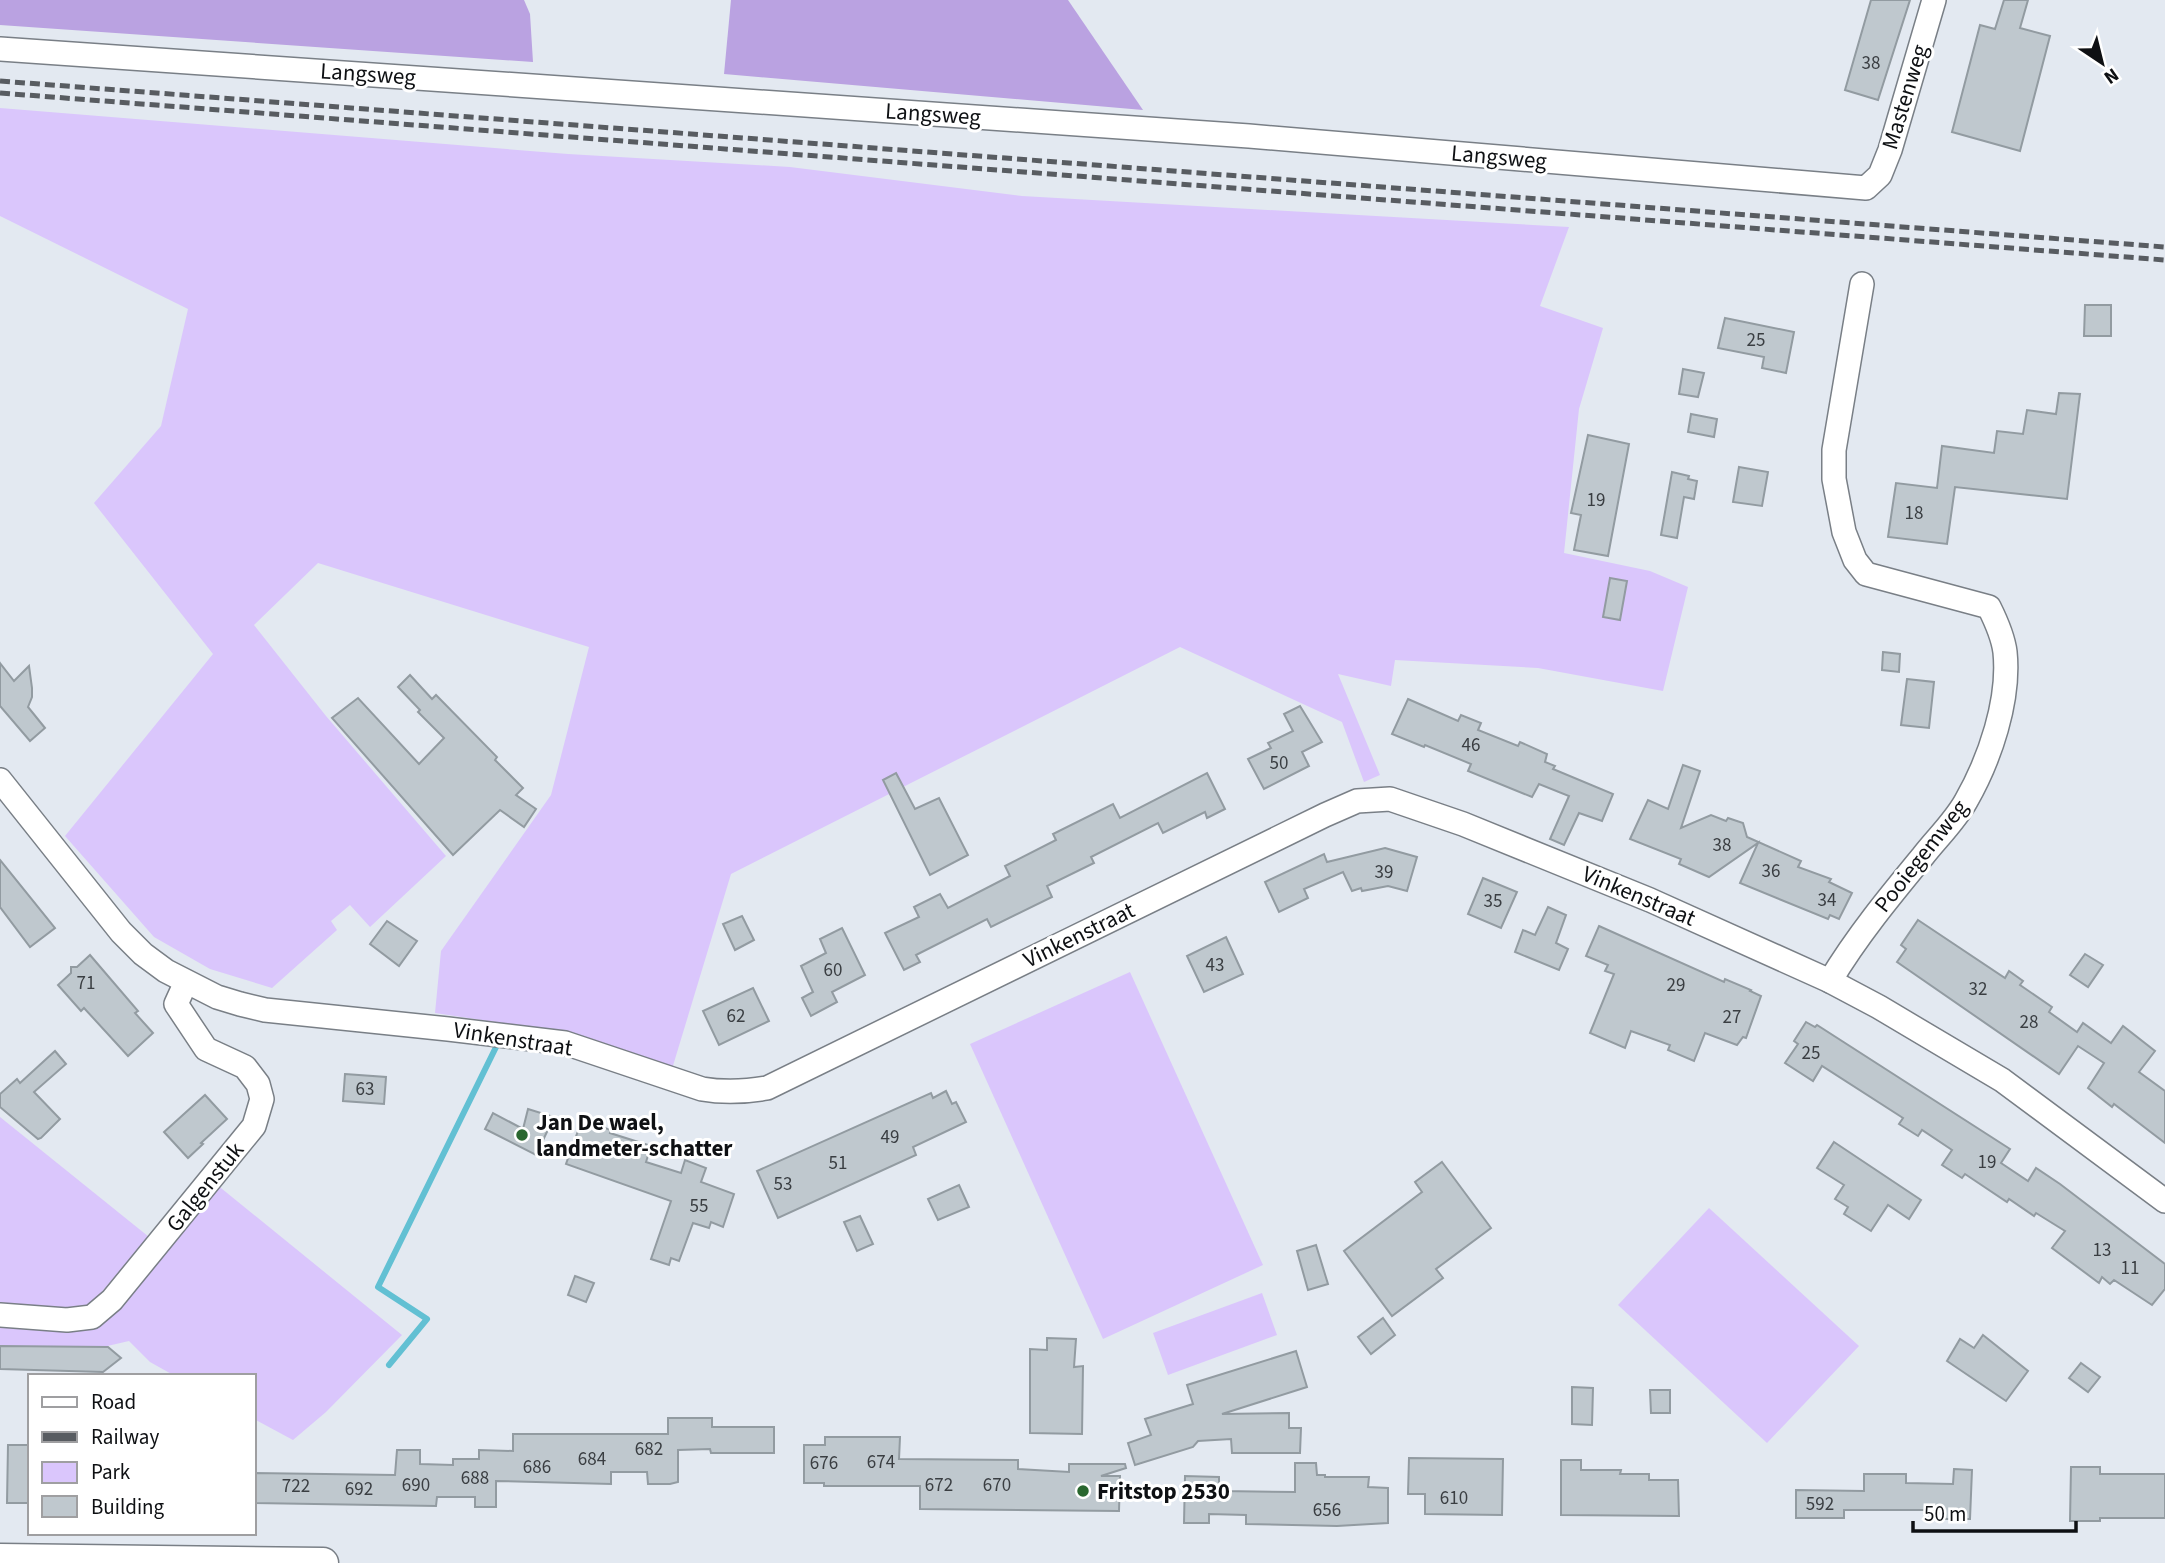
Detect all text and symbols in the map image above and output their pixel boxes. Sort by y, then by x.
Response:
north arrow [2067,28,2137,98]
street label: Mastenweg [1873,40,1937,154]
house number: 38 [1862,50,1880,77]
street label: Langsweg [319,54,417,94]
text: N [2098,61,2124,90]
street label: Langsweg [884,94,982,134]
street label: Langsweg [1450,136,1549,178]
house number: 25 [1747,327,1765,354]
house number: 19 [1587,487,1605,514]
house number: 18 [1905,500,1923,527]
house number: 46 [1462,732,1480,759]
house number: 50 [1270,750,1288,777]
street label: Pooiegemweg [1866,792,1976,919]
house number: 38 [1713,832,1731,859]
street label: Vinkenstraat [1577,857,1701,935]
house number: 36 [1762,858,1780,885]
house number: 39 [1375,859,1393,886]
house number: 34 [1818,887,1836,914]
house number: 35 [1484,888,1502,915]
street label: Vinkenstraat [1018,894,1140,976]
house number: 43 [1206,952,1224,979]
house number: 60 [824,957,842,984]
house number: 71 [77,970,95,997]
house number: 29 [1667,972,1685,999]
house number: 32 [1969,976,1987,1003]
house number: 62 [727,1003,745,1030]
house number: 27 [1723,1004,1741,1031]
house number: 28 [2020,1009,2038,1036]
street label: Vinkenstraat [451,1013,575,1065]
house number: 25 [1802,1040,1820,1067]
house number: 63 [356,1076,374,1103]
place label: Jan De wael, landmeter-schatter [536,1106,733,1165]
house number: 49 [881,1124,899,1151]
marker: Jan De wael, landmeter-schatter [514,1127,530,1143]
street label: Galgenstuk [158,1134,252,1239]
house number: 19 [1978,1149,1996,1176]
house number: 51 [829,1150,847,1177]
house number: 53 [774,1171,792,1198]
house number: 55 [690,1193,708,1220]
house number: 13 [2093,1237,2111,1264]
house number: 11 [2121,1255,2139,1282]
legend [28,1374,256,1535]
text: Road [91,1387,136,1417]
text: Railway [91,1422,159,1452]
house number: 682 [635,1436,663,1463]
house number: 684 [578,1446,606,1473]
house number: 674 [867,1449,895,1476]
house number: 676 [810,1450,838,1477]
house number: 686 [523,1454,551,1481]
text: Park [91,1457,131,1487]
house number: 688 [461,1465,489,1492]
house number: 690 [402,1472,430,1499]
house number: 672 [925,1472,953,1499]
house number: 670 [983,1472,1011,1499]
house number: 722 [282,1473,310,1500]
place label: Fritstop 2530 [1097,1475,1230,1508]
house number: 692 [345,1476,373,1503]
marker: Fritstop 2530 [1075,1483,1091,1499]
house number: 610 [1440,1485,1468,1512]
scale bar [1913,1490,2076,1534]
house number: 592 [1806,1491,1834,1518]
text: Building [91,1492,165,1522]
house number: 656 [1313,1497,1341,1524]
text: 50 m [1924,1499,1966,1529]

